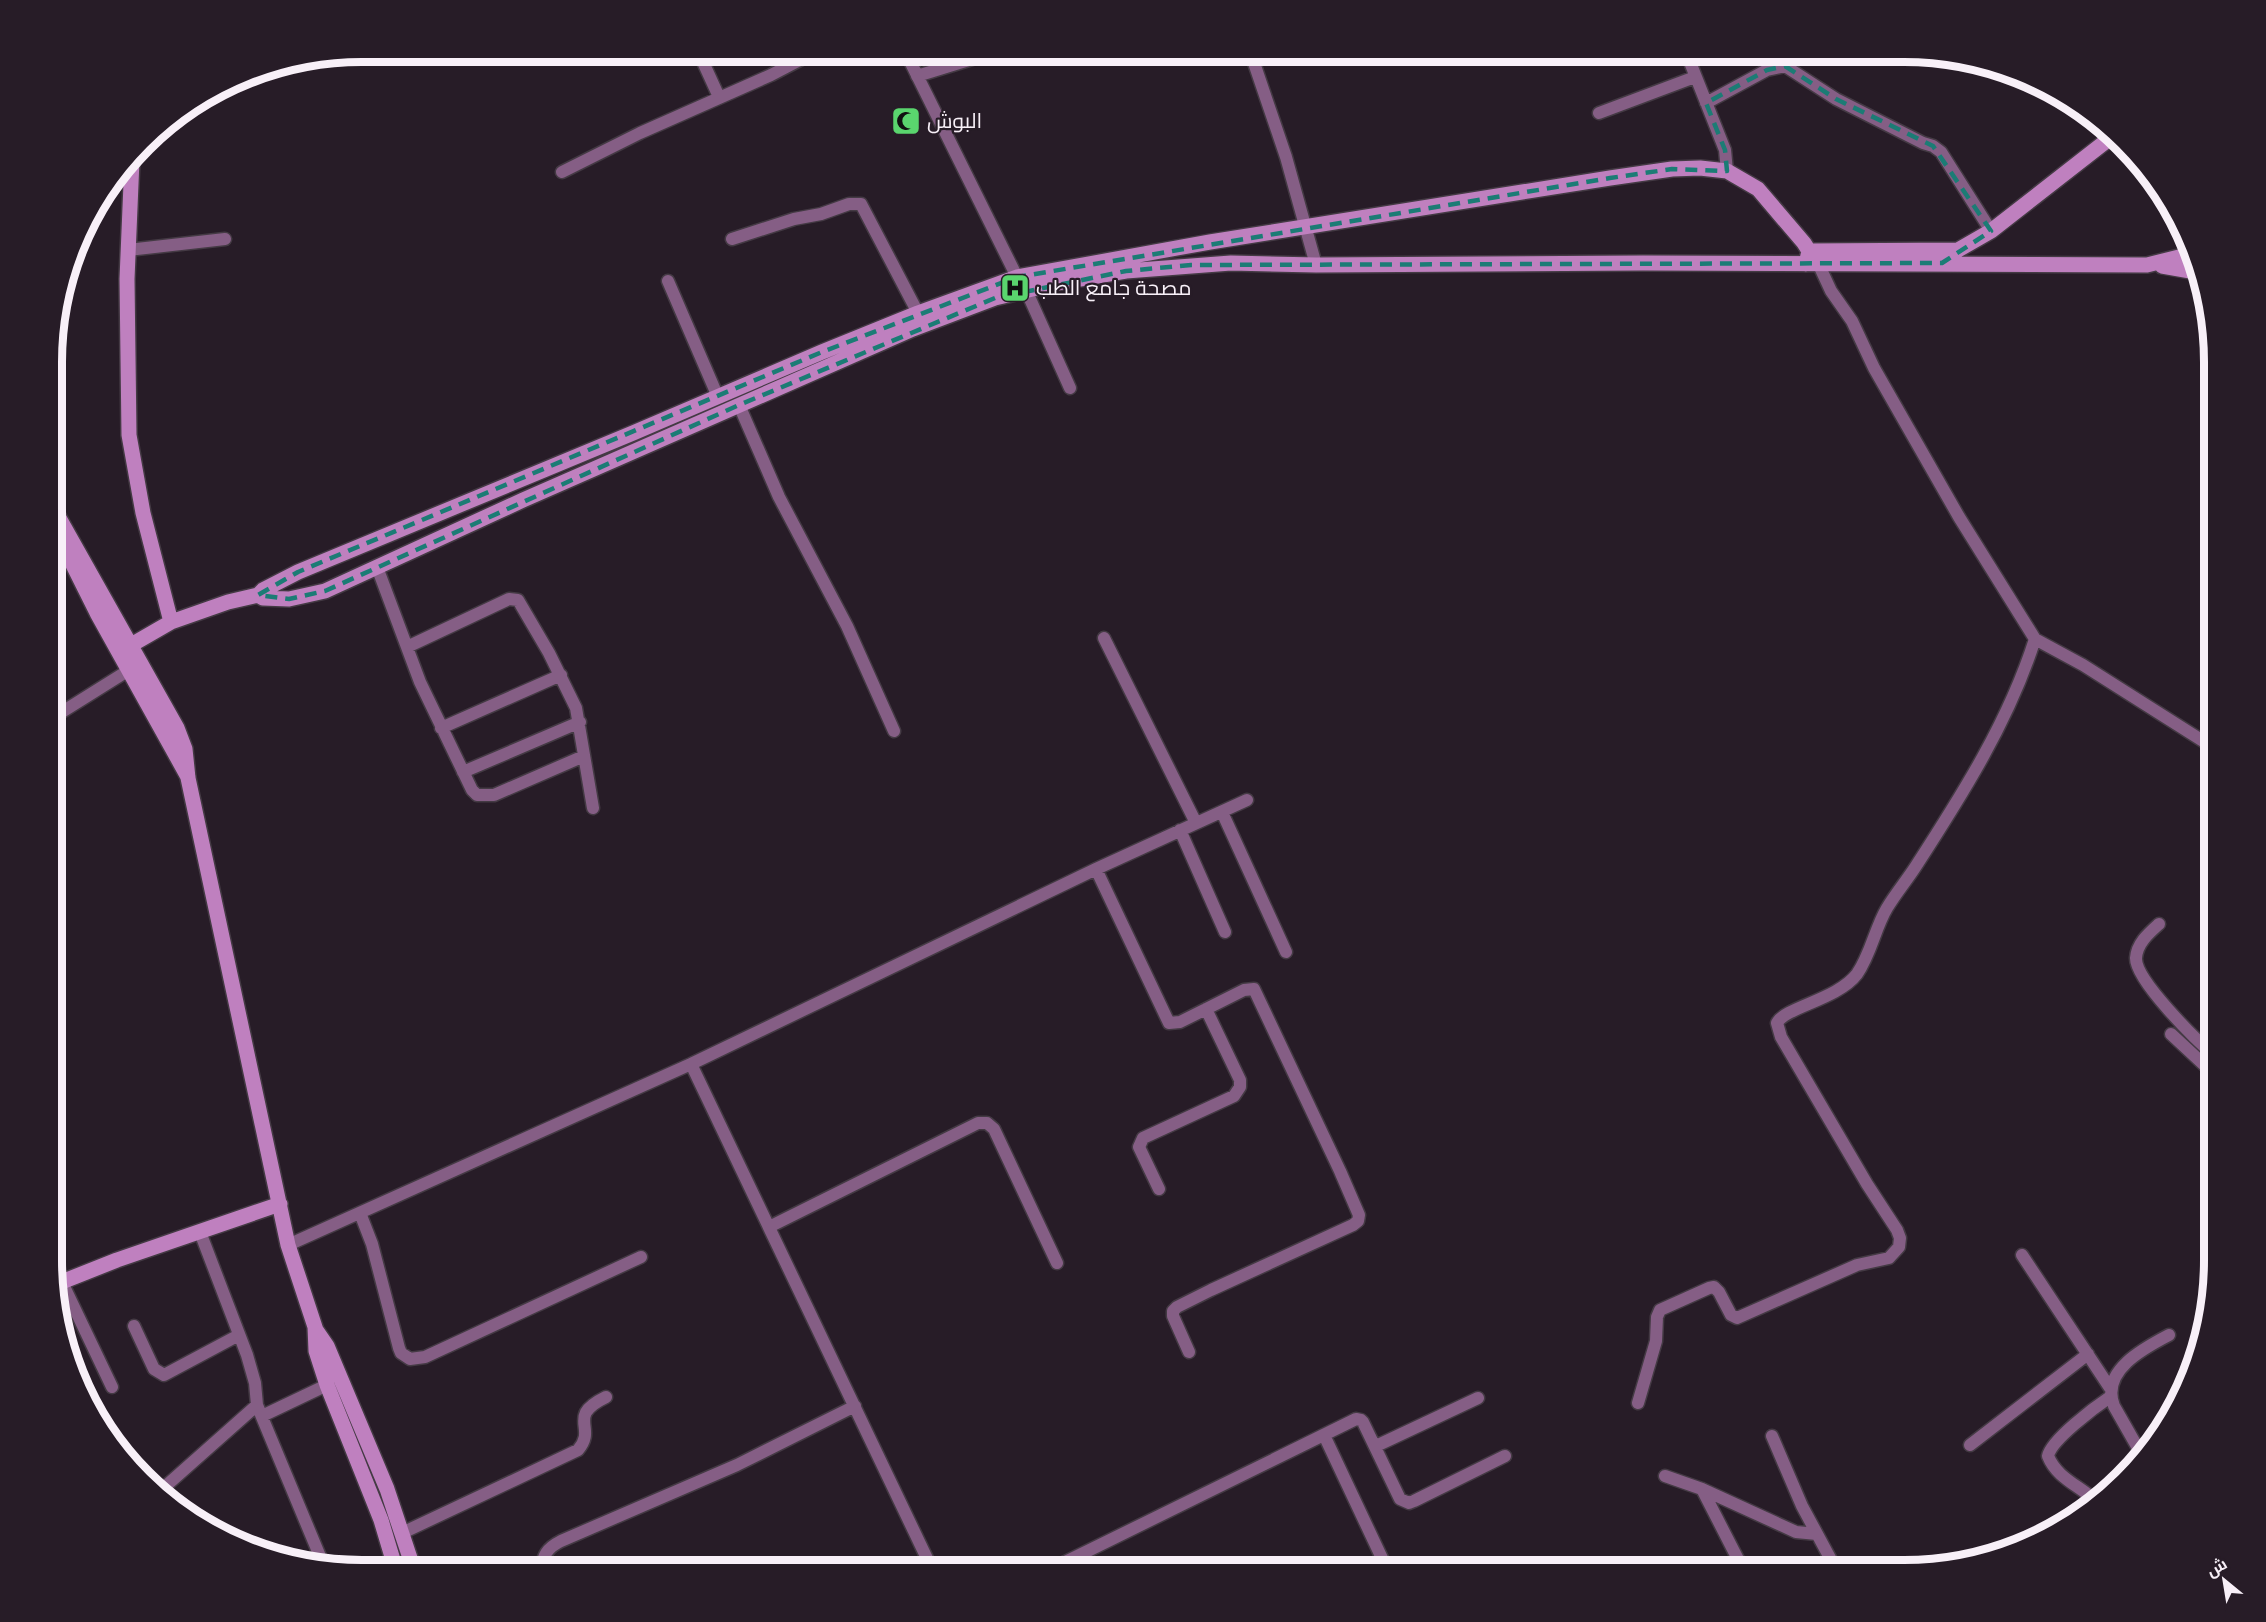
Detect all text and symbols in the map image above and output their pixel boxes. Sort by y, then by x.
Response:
mosque icon: البوش [890,105,922,137]
place label: البوش [927,108,982,134]
hospital icon: مصحة جامع الطب [999,272,1031,304]
place label: مصحة جامع الطب [1036,275,1191,302]
north arrow [2194,1550,2254,1610]
text: ش [2203,1554,2230,1581]

